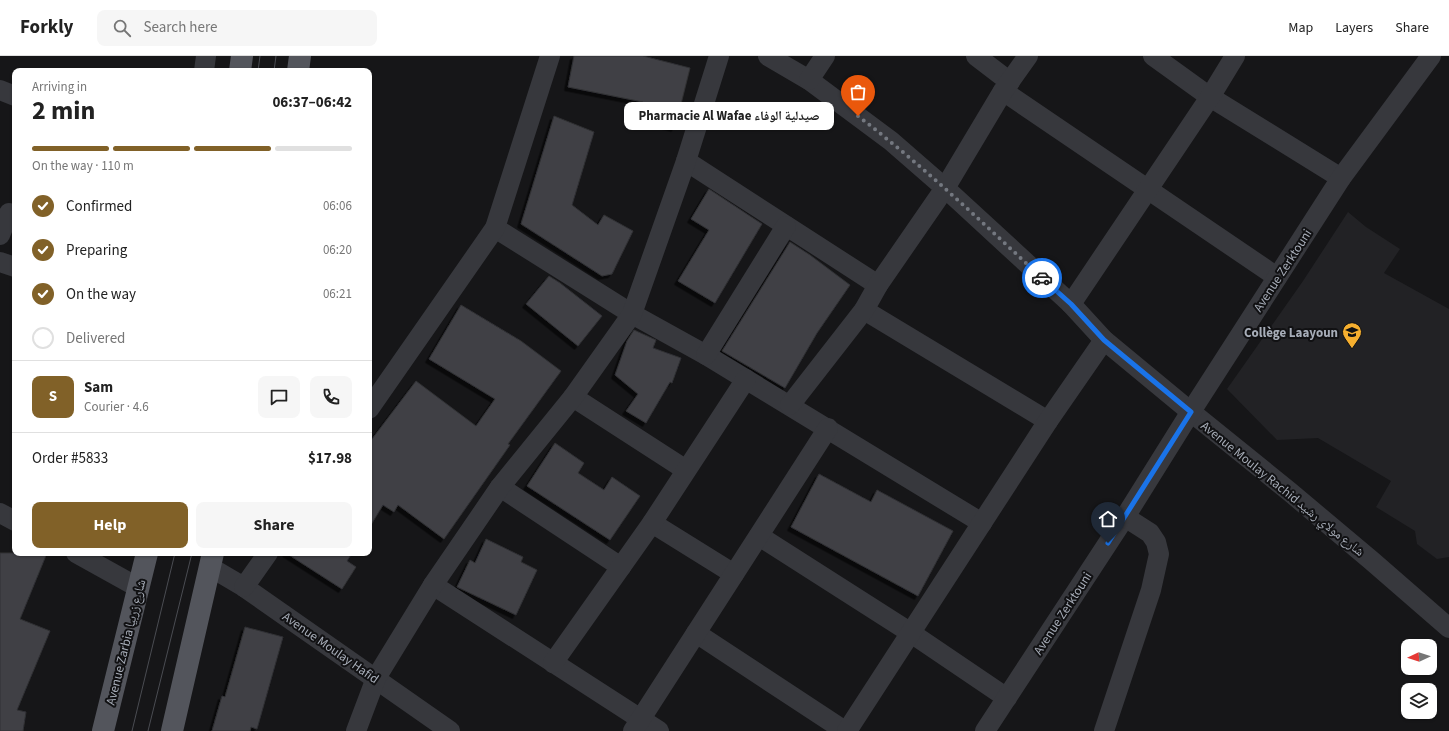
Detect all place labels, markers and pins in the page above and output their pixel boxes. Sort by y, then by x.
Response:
pin [841,75,875,116]
callout: Pharmacie Al Wafae صيدلية الوفاء [624,102,834,130]
school or university icon: Collège Laayoun [1341,321,1363,349]
place label: Collège Laayoun [1244,324,1338,342]
pin [1091,502,1125,543]

